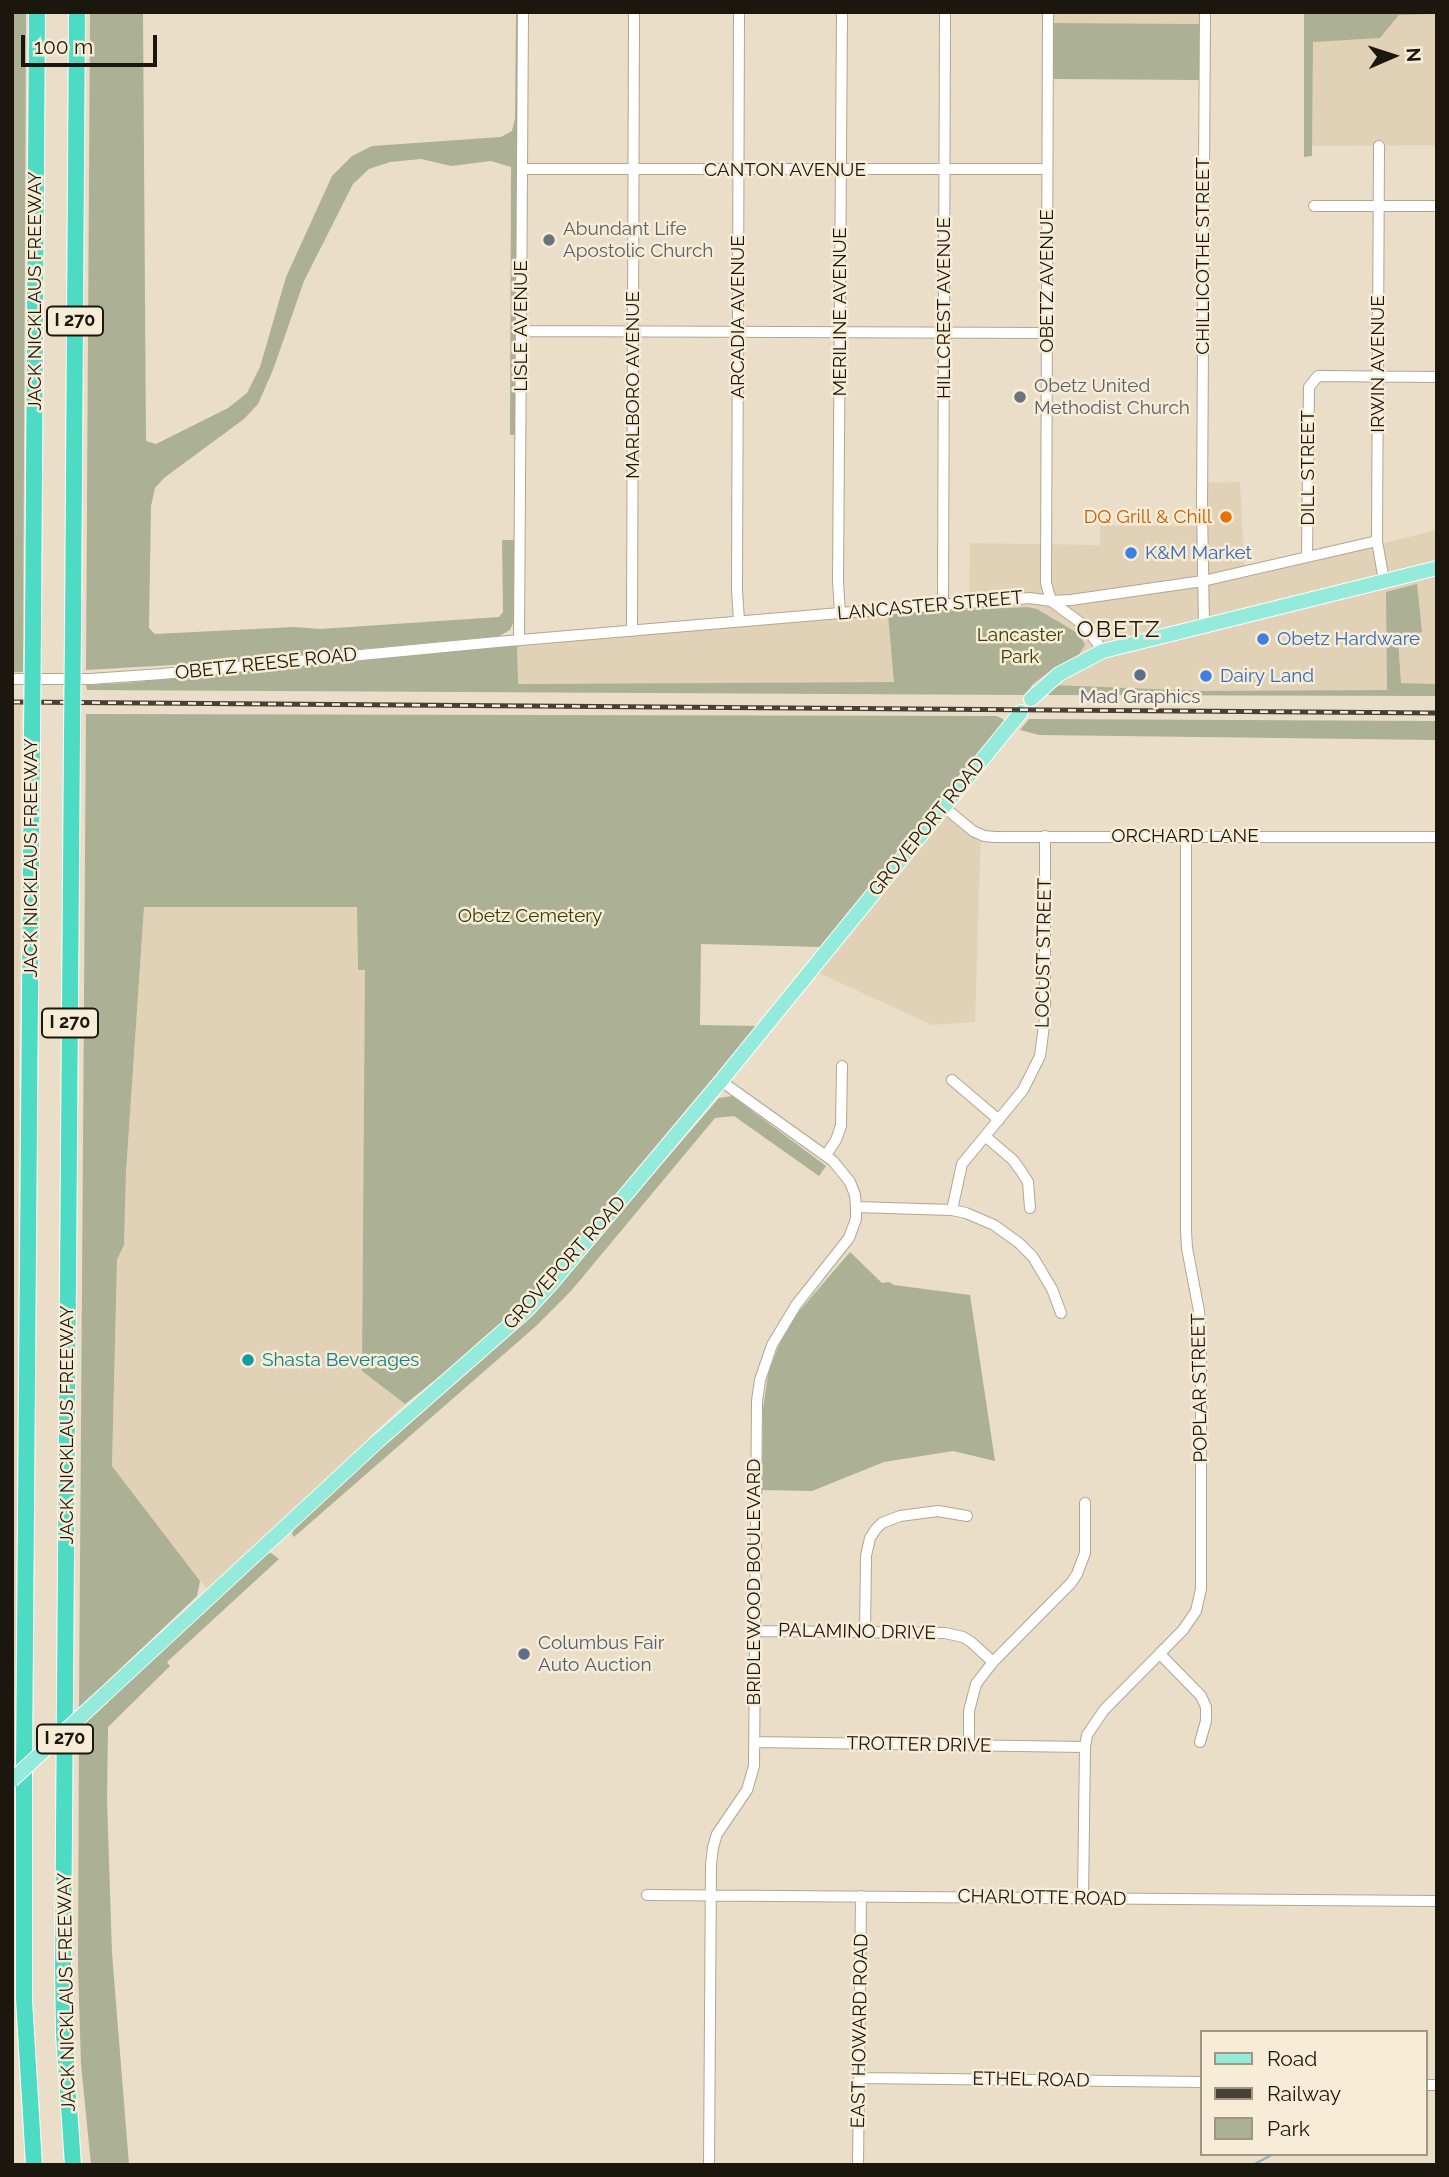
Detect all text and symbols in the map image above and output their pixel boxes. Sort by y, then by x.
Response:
scale bar [24,21,161,65]
north arrow [1358,21,1428,91]
text: 100 m [34,34,93,59]
text: N [1403,47,1425,63]
street label: CHILLICOTHE STREET [1192,157,1214,355]
street label: CANTON AVENUE [704,159,866,181]
street label: JACK NICKLAUS FREEWAY [24,171,46,411]
street label: OBETZ AVENUE [1036,209,1058,353]
street label: HILLCREST AVENUE [933,217,955,399]
place label: Abundant Life Apostolic Church [563,218,713,262]
street label: MERILINE AVENUE [829,227,851,397]
marker: Abundant Life Apostolic Church [541,232,557,248]
street label: ARCADIA AVENUE [727,235,749,399]
street label: LISLE AVENUE [510,260,532,392]
street label: MARLBORO AVENUE [622,291,644,479]
street label: IRWIN AVENUE [1367,295,1389,433]
road number: I 270 [47,306,103,335]
place label: Obetz United Methodist Church [1034,375,1190,419]
marker: Obetz United Methodist Church [1012,389,1028,405]
street label: DILL STREET [1297,410,1319,526]
place label: DQ Grill & Chill [1084,506,1212,528]
marker: DQ Grill & Chill [1218,509,1234,525]
place label: K&M Market [1145,542,1252,564]
marker: K&M Market [1123,545,1139,561]
street label: LANCASTER STREET [836,587,1024,625]
district label: OBETZ [1077,616,1161,644]
park label: Lancaster Park [977,624,1063,668]
place label: Obetz Hardware [1277,628,1420,650]
marker: Obetz Hardware [1255,631,1271,647]
street label: OBETZ REESE ROAD [174,643,358,685]
place label: Dairy Land [1220,665,1314,687]
marker: Mad Graphics [1132,667,1148,683]
marker: Dairy Land [1198,668,1214,684]
place label: Mad Graphics [1080,686,1200,708]
street label: JACK NICKLAUS FREEWAY [20,738,42,978]
street label: GROVEPORT ROAD [864,753,990,901]
street label: ORCHARD LANE [1111,825,1259,847]
street label: LOCUST STREET [1031,878,1057,1028]
park label: Obetz Cemetery [458,905,602,927]
road number: I 270 [42,1008,98,1038]
street label: GROVEPORT ROAD [499,1192,631,1334]
street label: JACK NICKLAUS FREEWAY [56,1305,78,1545]
street label: POPLAR STREET [1187,1313,1213,1463]
place label: Shasta Beverages [262,1349,419,1371]
marker: Shasta Beverages [240,1352,256,1368]
street label: BRIDLEWOOD BOULEVARD [743,1459,765,1705]
street label: PALAMINO DRIVE [778,1619,936,1645]
place label: Columbus Fair Auto Auction [538,1632,664,1676]
marker: Columbus Fair Auto Auction [516,1646,532,1662]
road number: I 270 [37,1724,93,1754]
street label: TROTTER DRIVE [846,1732,992,1758]
street label: JACK NICKLAUS FREEWAY [54,1872,80,2112]
street label: CHARLOTTE ROAD [957,1885,1127,1911]
street label: EAST HOWARD ROAD [847,1933,873,2129]
legend [1200,2030,1428,2156]
text: Road [1267,2046,1317,2071]
street label: ETHEL ROAD [972,2068,1090,2092]
text: Railway [1267,2081,1341,2106]
text: Park [1267,2116,1310,2141]

